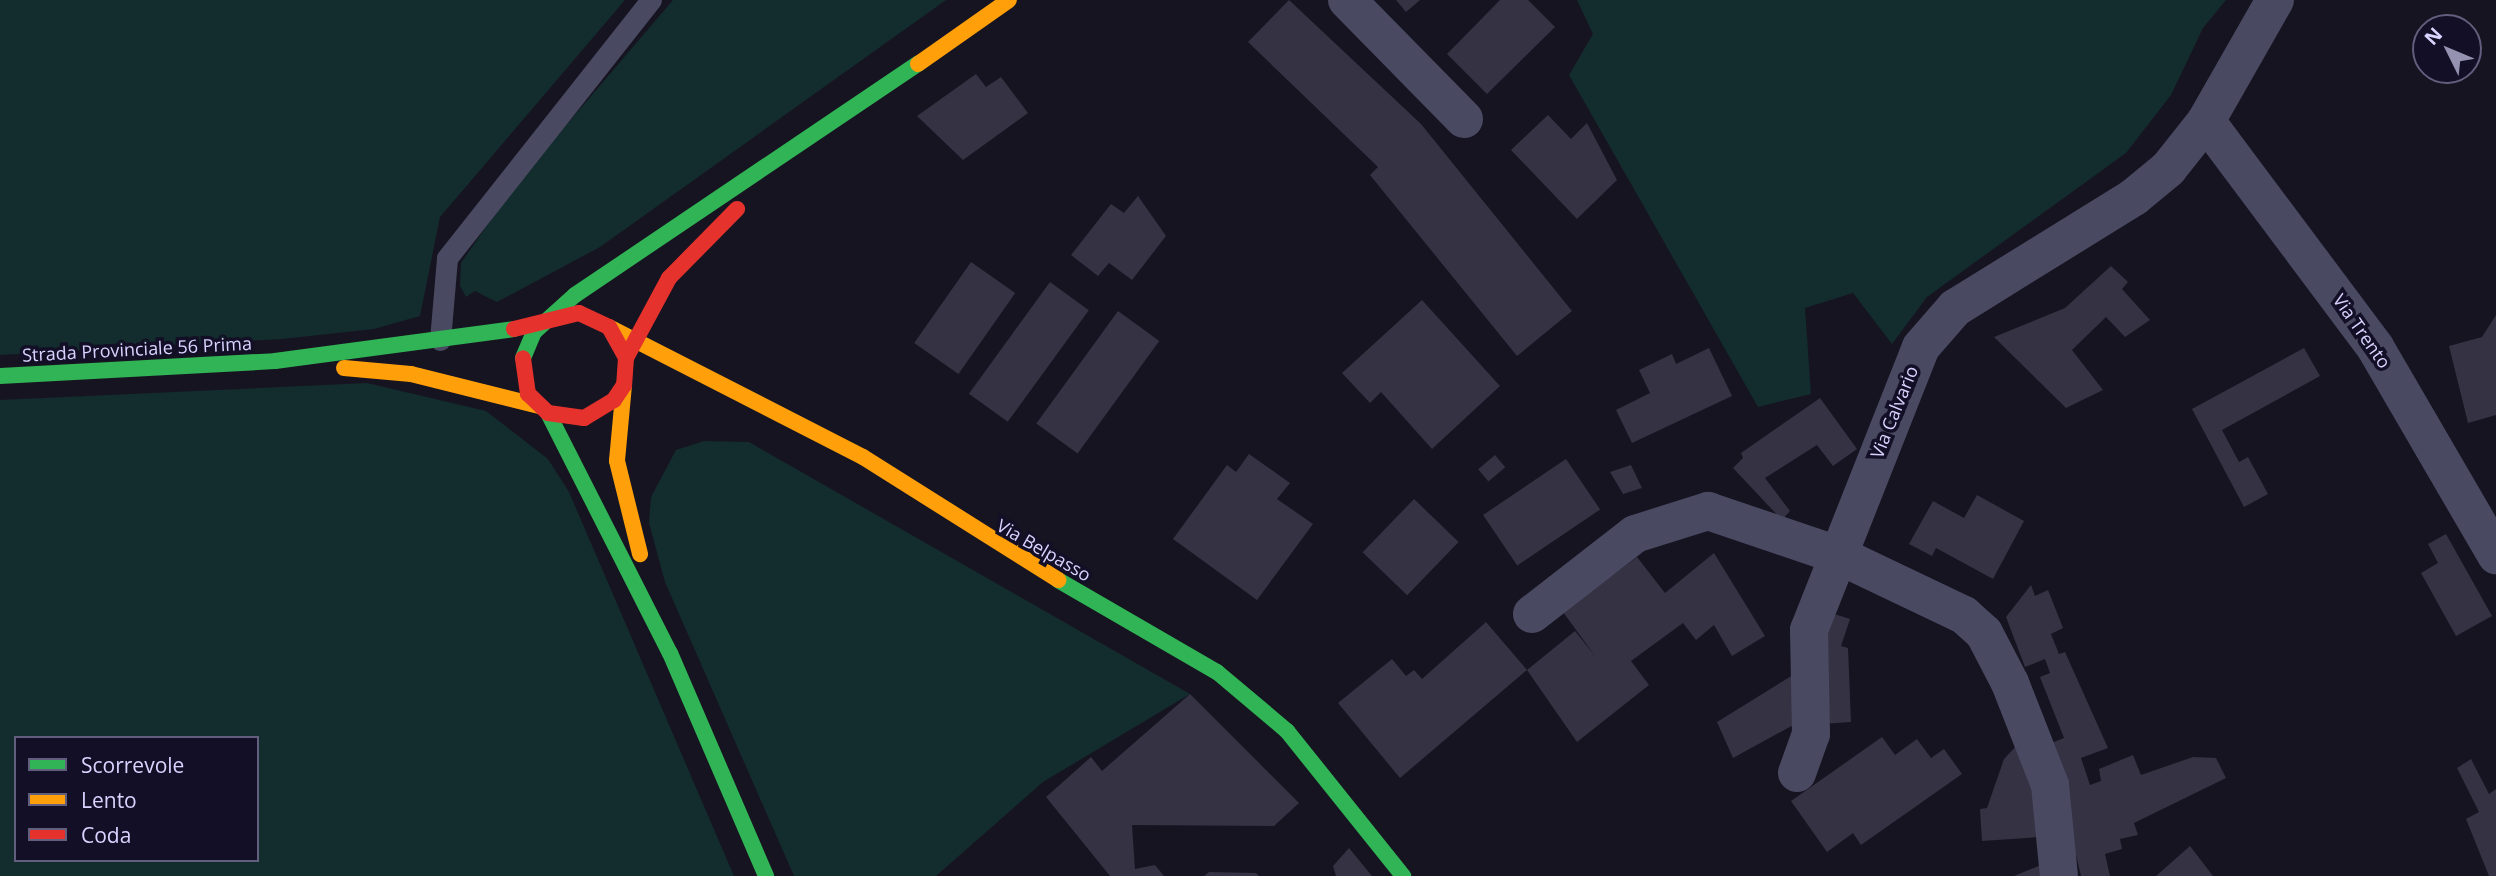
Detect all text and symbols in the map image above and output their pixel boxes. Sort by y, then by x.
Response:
north arrow [2412,14,2482,84]
text: N [2418,22,2448,51]
street label: Via Trento [2329,290,2395,372]
street label: Strada Provinciale 56 Prima [22,332,252,366]
street label: Via Calvario [1866,363,1922,461]
street label: Via Belpasso [993,514,1095,586]
legend [14,736,259,862]
text: Scorrevole [81,751,184,779]
text: Lento [81,786,137,814]
text: Coda [81,821,131,849]

